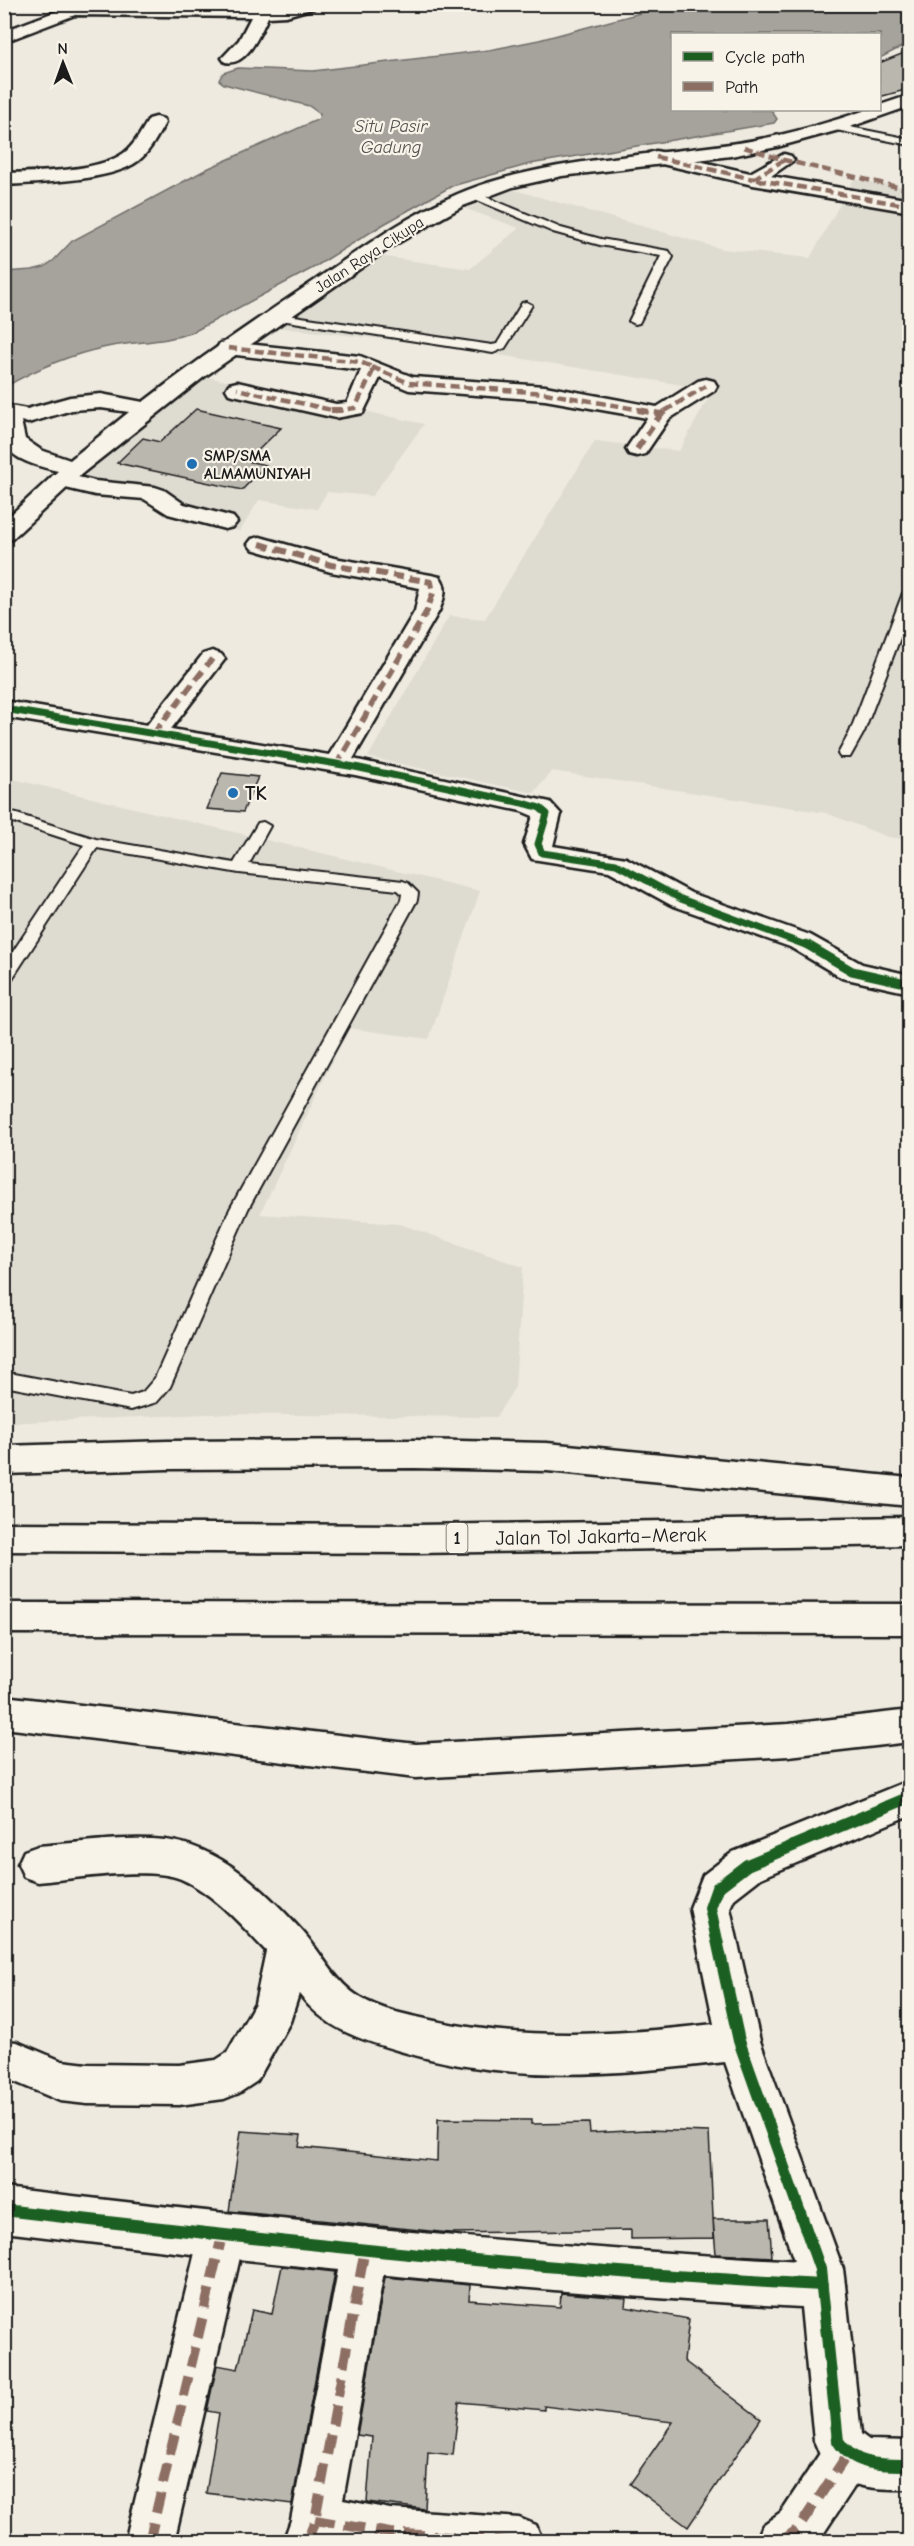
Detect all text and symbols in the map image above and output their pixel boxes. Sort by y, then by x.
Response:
north arrow [33,33,93,93]
legend [671,33,881,111]
text: N [57,40,68,58]
text: Cycle path [725,47,805,68]
text: Path [725,77,758,98]
water label: Situ Pasir Gadung [354,116,428,158]
street label: Jalan Raya Cikupa [312,213,427,297]
place label: SMP/SMA ALMAMUNIYAH [204,447,311,483]
marker: SMP/SMA ALMAMUNIYAH [185,457,199,471]
place label: TK [245,782,267,805]
marker: TK [226,786,240,800]
road number: 1 [446,1523,468,1553]
street label: Jalan Tol Jakarta–Merak [495,1523,707,1550]

